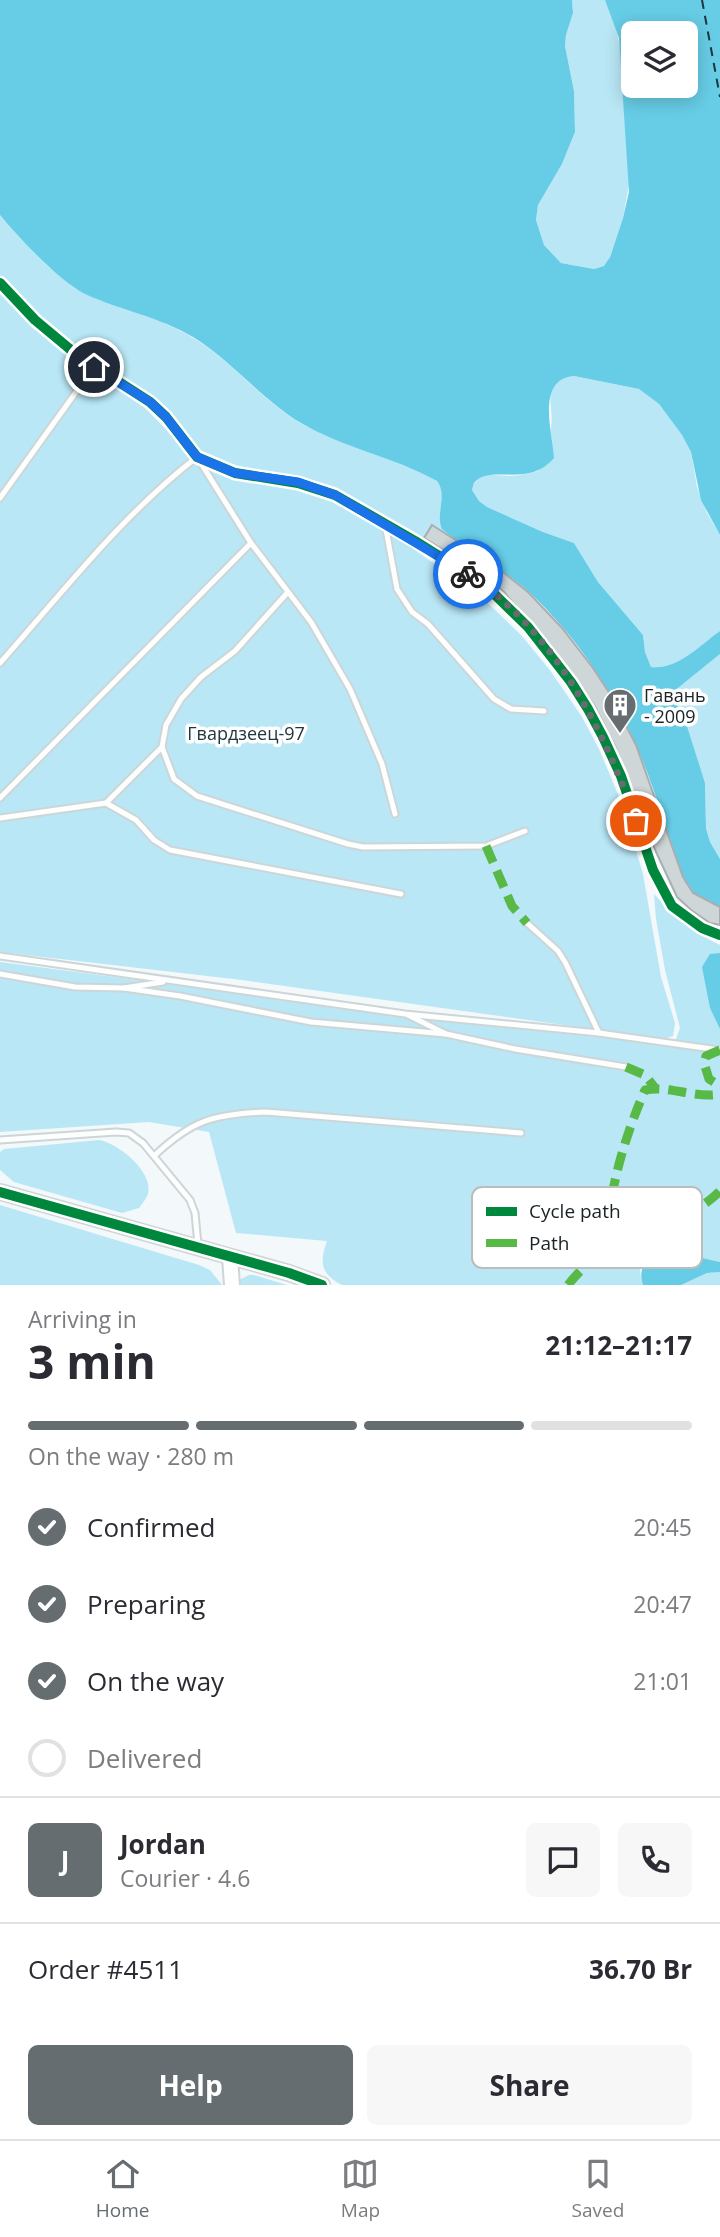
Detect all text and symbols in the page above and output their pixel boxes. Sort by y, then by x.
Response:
map controls [621,21,698,98]
button: layers [621,21,698,98]
pin [64,337,124,397]
icon: home [75,348,113,386]
courier [433,539,503,609]
icon: bike [449,555,487,593]
place label: Гавань - 2009 [644,683,706,728]
building icon: Гавань - 2009 [601,686,639,735]
park label: Гвардзеец-97 [187,721,305,745]
pin [606,791,666,851]
icon: bag [617,802,655,840]
legend [472,1187,702,1268]
text: Cycle path [529,1198,621,1224]
text: Path [529,1230,569,1256]
text: Arriving in [28,1303,137,1335]
text: 21:12–21:17 [545,1327,692,1363]
text: 3 min [28,1330,156,1392]
text: On the way · 280 m [28,1440,234,1472]
icon: check [28,1508,66,1546]
text: Confirmed [87,1509,215,1545]
text: 20:45 [633,1511,692,1543]
icon: check [28,1585,66,1623]
text: Preparing [87,1586,205,1622]
text: 20:47 [633,1588,692,1620]
icon: check [28,1662,66,1700]
text: On the way [87,1663,224,1699]
text: 21:01 [633,1665,692,1697]
text: Delivered [87,1740,202,1776]
button: chat [526,1823,600,1897]
button: phone [618,1823,692,1897]
text: Jordan [120,1826,206,1862]
text: J [61,1842,69,1878]
text: Courier · 4.6 [120,1862,250,1894]
text: Order #4511 [28,1951,183,1987]
text: 36.70 Br [589,1951,692,1987]
button: Help [28,2045,353,2125]
button: Share [367,2045,692,2125]
tab: Home [96,2155,149,2223]
tab: Map [341,2155,380,2223]
tab: Saved [572,2155,624,2223]

